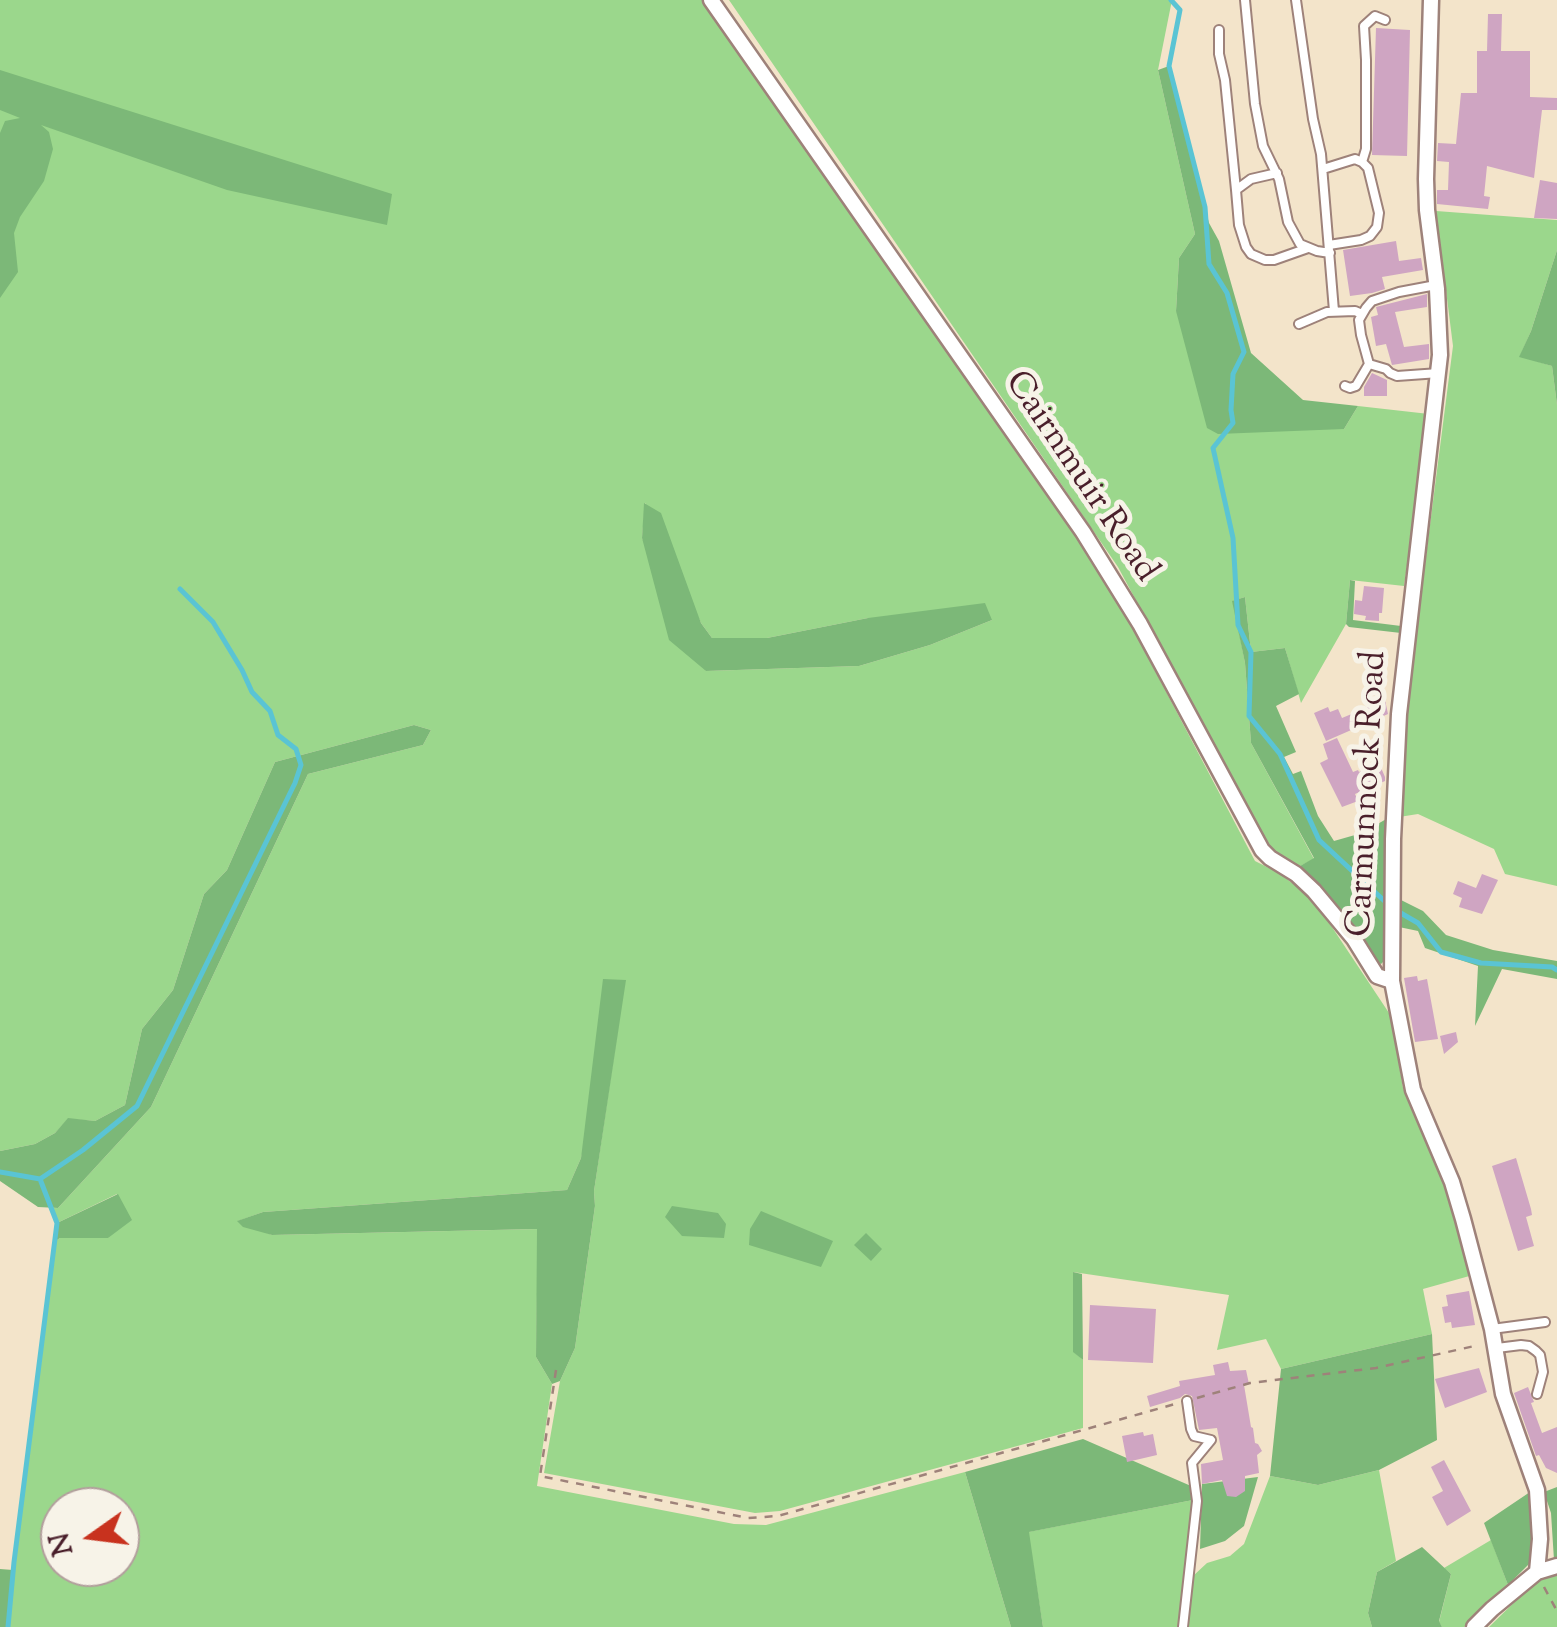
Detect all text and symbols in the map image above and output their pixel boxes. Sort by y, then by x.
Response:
street label: Cairnmuir Road [993,365,1165,591]
street label: Carmunnock Road [1342,650,1398,938]
north arrow [40,1487,140,1587]
text: N [41,1528,85,1559]

